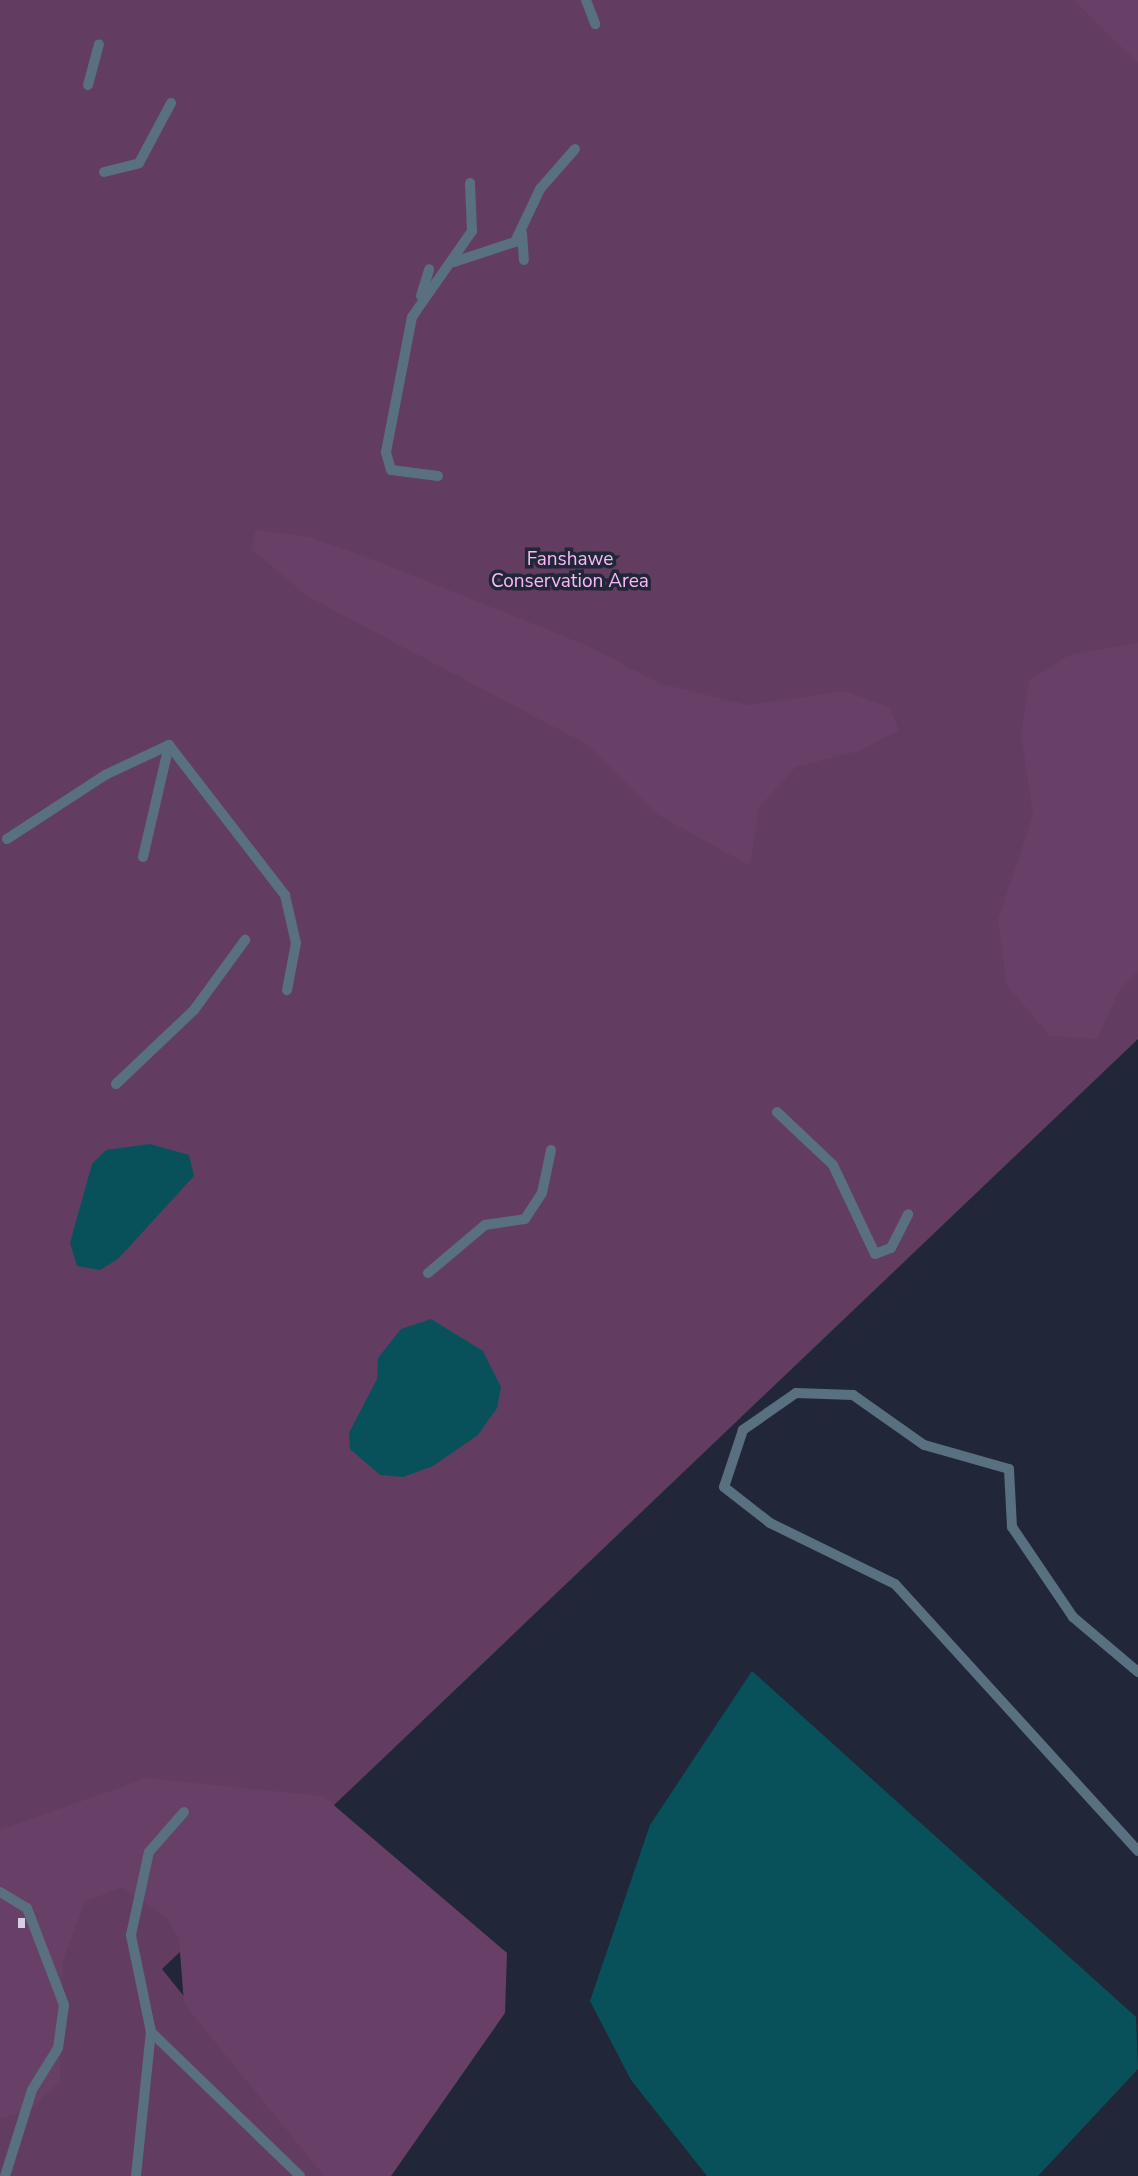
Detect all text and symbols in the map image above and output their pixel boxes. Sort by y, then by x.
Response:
park label: Fanshawe Conservation Area [491,549,649,593]

